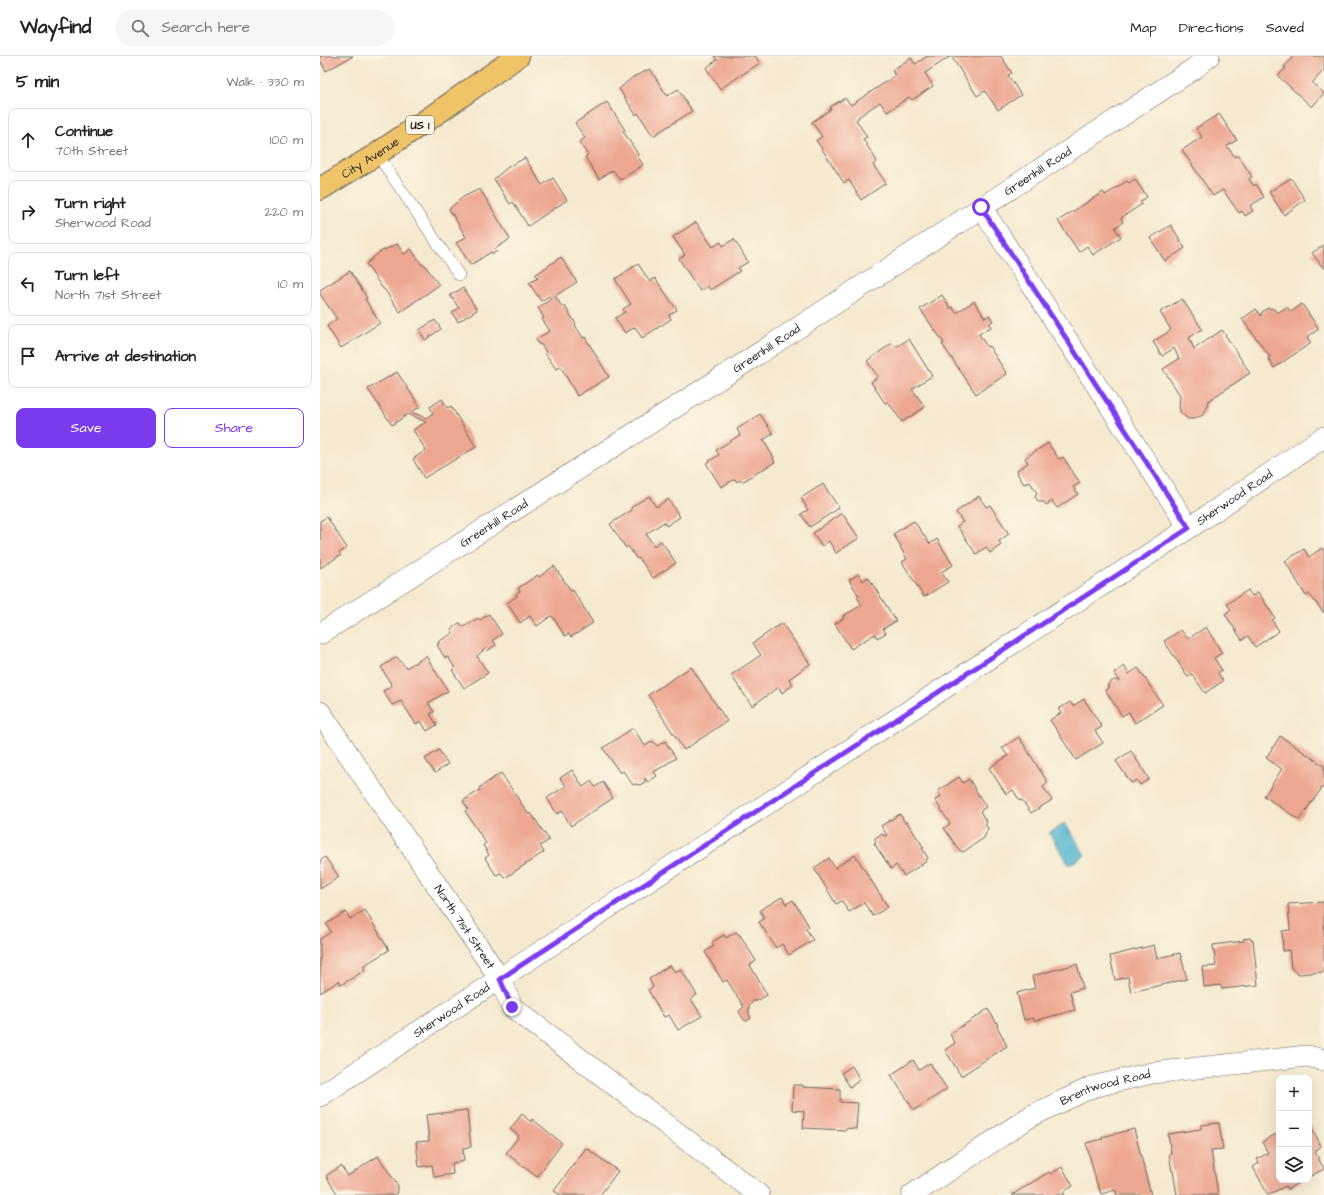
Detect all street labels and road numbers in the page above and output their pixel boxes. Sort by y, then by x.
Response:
road number: US 1 [406,116,434,134]
street label: City Avenue [338,133,403,183]
street label: Greenhill Road [1000,143,1075,199]
street label: Greenhill Road [729,320,804,377]
street label: Sherwood Road [1193,466,1276,529]
street label: Greenhill Road [456,495,531,551]
street label: North 71st Street [430,881,499,972]
street label: Sherwood Road [410,979,493,1041]
street label: Brentwood Road [1057,1065,1152,1109]

